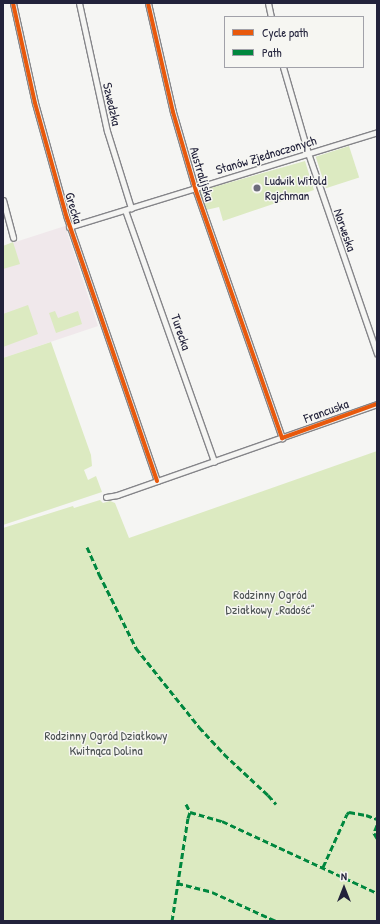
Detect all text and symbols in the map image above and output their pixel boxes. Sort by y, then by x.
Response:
legend [224,16,364,68]
text: Cycle path [262,24,308,41]
text: Path [262,44,282,61]
street label: Szwedzka [99,81,125,127]
street label: Stanów Zjednoczonych [214,132,318,178]
street label: Australijska [186,145,218,203]
place label: Ludwik Witold Rajchman [265,173,327,204]
marker: Ludwik Witold Rajchman [252,183,262,193]
street label: Grecka [62,190,86,226]
street label: Norweska [330,207,360,253]
street label: Turecka [168,312,194,352]
street label: Francuska [301,396,351,426]
park label: Rodzinny Ogród Działkowy „Radość” [226,587,314,618]
park label: Rodzinny Ogród Działkowy Kwitnąca Dolina [44,728,168,759]
north arrow [324,868,364,908]
text: N [341,869,347,883]

